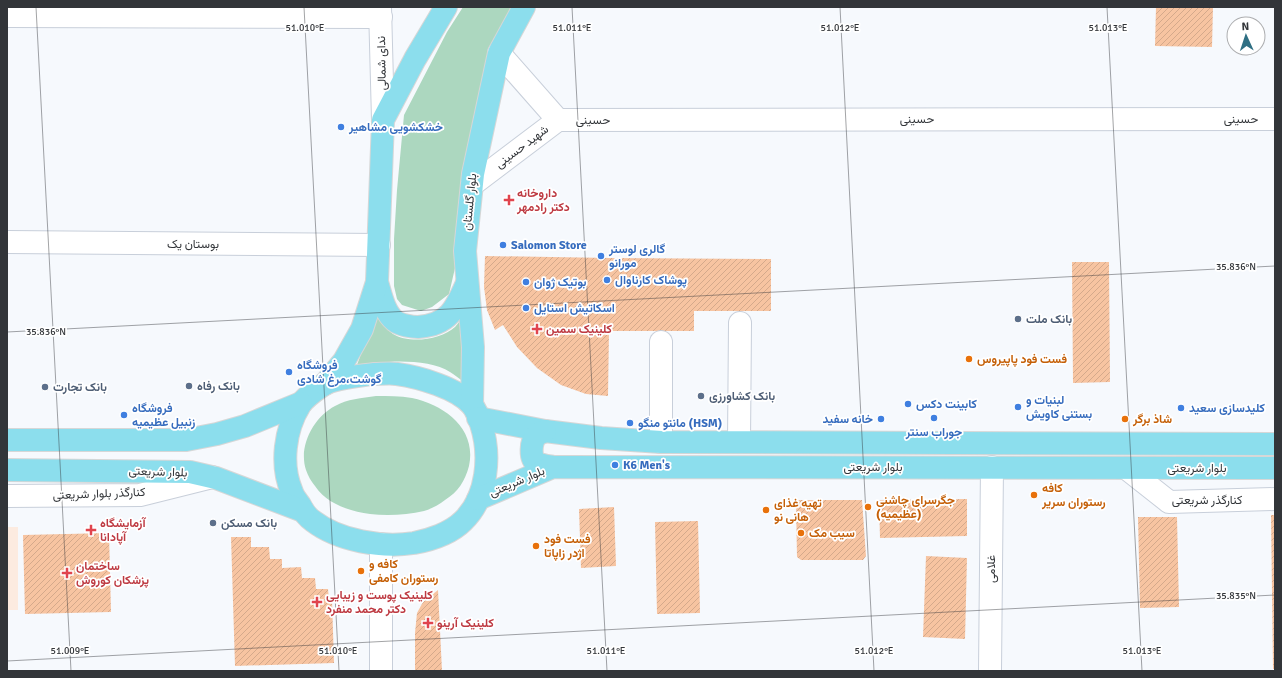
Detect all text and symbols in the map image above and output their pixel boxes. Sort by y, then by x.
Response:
north arrow [1226,16,1266,56]
text: N [1241,20,1250,33]
text: 51.010°E [286,22,325,34]
text: 51.011°E [553,22,592,34]
text: 51.012°E [821,22,860,34]
text: 51.013°E [1089,22,1128,34]
street label: ندای شمالی [374,36,390,90]
street label: حسینی [900,112,934,127]
street label: حسینی [1224,112,1258,127]
street label: حسینی [576,113,610,128]
place label: خشکشویی مشاهیر [348,120,443,135]
marker: خشکشویی مشاهیر [336,122,346,132]
street label: شهید حسینی [492,122,552,172]
street label: بلوار گلستان [460,173,480,231]
place label: داروخانه دکتر رادمهر [516,186,570,215]
marker: داروخانه دکتر رادمهر [504,195,514,205]
street label: بوستان یک [167,237,219,252]
place label: Salomon Store [511,238,587,253]
marker: Salomon Store [498,240,508,250]
place label: گالری لوستر مورانو [608,242,666,271]
marker: گالری لوستر مورانو [596,251,606,261]
text: 35.836°N [1216,261,1256,273]
place label: پوشاک کارناوال [615,273,687,288]
place label: بوتیک ژوان [534,275,587,290]
marker: پوشاک کارناوال [602,275,612,285]
marker: بوتیک ژوان [521,277,531,287]
place label: اسکاتیش استایل [534,301,615,316]
marker: اسکاتیش استایل [521,303,531,313]
place label: بانک ملت [1026,312,1072,327]
marker: بانک ملت [1013,314,1023,324]
place label: کلینیک سمین [546,322,613,337]
marker: کلینیک سمین [531,323,543,335]
text: 35.836°N [26,326,66,338]
place label: فست فود پاپیروس [977,352,1067,367]
marker: فست فود پاپیروس [964,354,974,364]
place label: فروشگاه گوشت،مرغ شادی [297,358,382,387]
marker: فروشگاه گوشت،مرغ شادی [284,367,294,377]
place label: بانک رفاه [197,379,240,394]
place label: بانک تجارت [53,380,107,395]
marker: بانک رفاه [184,381,194,391]
marker: بانک تجارت [40,382,50,392]
place label: بانک کشاورزی [709,389,776,404]
marker: بانک کشاورزی [696,391,706,401]
place label: لبنیات و بستنی کاویش [1026,393,1092,422]
place label: کابینت دکس [916,397,978,412]
marker: کابینت دکس [903,399,913,409]
place label: فروشگاه زنبیل عظیمیه [132,401,195,430]
place label: کلیدسازی سعید [1189,401,1266,416]
marker: لبنیات و بستنی کاویش [1013,402,1023,412]
marker: کلیدسازی سعید [1176,403,1186,413]
marker: فروشگاه زنبیل عظیمیه [119,410,129,420]
place label: خانه سفید [823,412,873,427]
place label: شاذ برگر [1132,412,1172,427]
marker: جوراب سنتر [929,413,939,423]
marker: خانه سفید [876,414,886,424]
marker: شاذ برگر [1120,414,1130,424]
place label: مانتو منگو (HSM) [638,416,722,431]
marker: مانتو منگو (HSM) [625,418,635,428]
place label: جوراب سنتر [905,425,962,440]
place label: K6 Men's [623,458,671,473]
marker: K6 Men's [610,460,620,470]
street label: بلوار شریعتی [843,460,903,475]
street label: بلوار شریعتی [1167,461,1227,476]
street label: بلوار شریعتی [128,463,188,481]
street label: بلوار شریعتی [487,464,547,500]
place label: کافه رستوران سریر [1041,481,1106,510]
street label: کنارگذر بلوار شریعتی [52,485,146,503]
marker: کافه رستوران سریر [1029,490,1039,500]
place label: جگرسرای چاشنی (عظیمیه) [876,493,955,522]
street label: کنارگذر شریعتی [1172,493,1242,508]
place label: تهیه غذای هانی نو [774,496,822,525]
marker: جگرسرای چاشنی (عظیمیه) [863,502,873,512]
marker: تهیه غذای هانی نو [761,505,771,515]
place label: آزمایشگاه آپادانا [100,516,146,545]
place label: بانک مسکن [221,516,277,531]
marker: بانک مسکن [208,518,218,528]
marker: آزمایشگاه آپادانا [85,524,97,536]
place label: سیب مک [809,526,855,541]
marker: سیب مک [796,528,806,538]
place label: فست فود اژدر زاپاتا [544,532,591,561]
marker: فست فود اژدر زاپاتا [531,541,541,551]
street label: غلامی [984,555,999,583]
place label: کافه و رستوران کامفی [369,557,438,586]
place label: ساختمان پزشکان کوروش [76,559,149,588]
marker: کافه و رستوران کامفی [356,566,366,576]
marker: ساختمان پزشکان کوروش [61,567,73,579]
place label: کلینیک پوست و زیبایی دکتر محمد منفرد [326,588,433,617]
text: 35.835°N [1216,590,1256,602]
marker: کلینیک پوست و زیبایی دکتر محمد منفرد [311,596,323,608]
place label: کلینیک آرینو [437,616,494,631]
marker: کلینیک آرینو [422,617,434,629]
text: 51.009°E [51,645,90,657]
text: 51.010°E [319,645,358,657]
text: 51.011°E [587,645,626,657]
text: 51.012°E [855,645,894,657]
text: 51.013°E [1123,645,1162,657]

